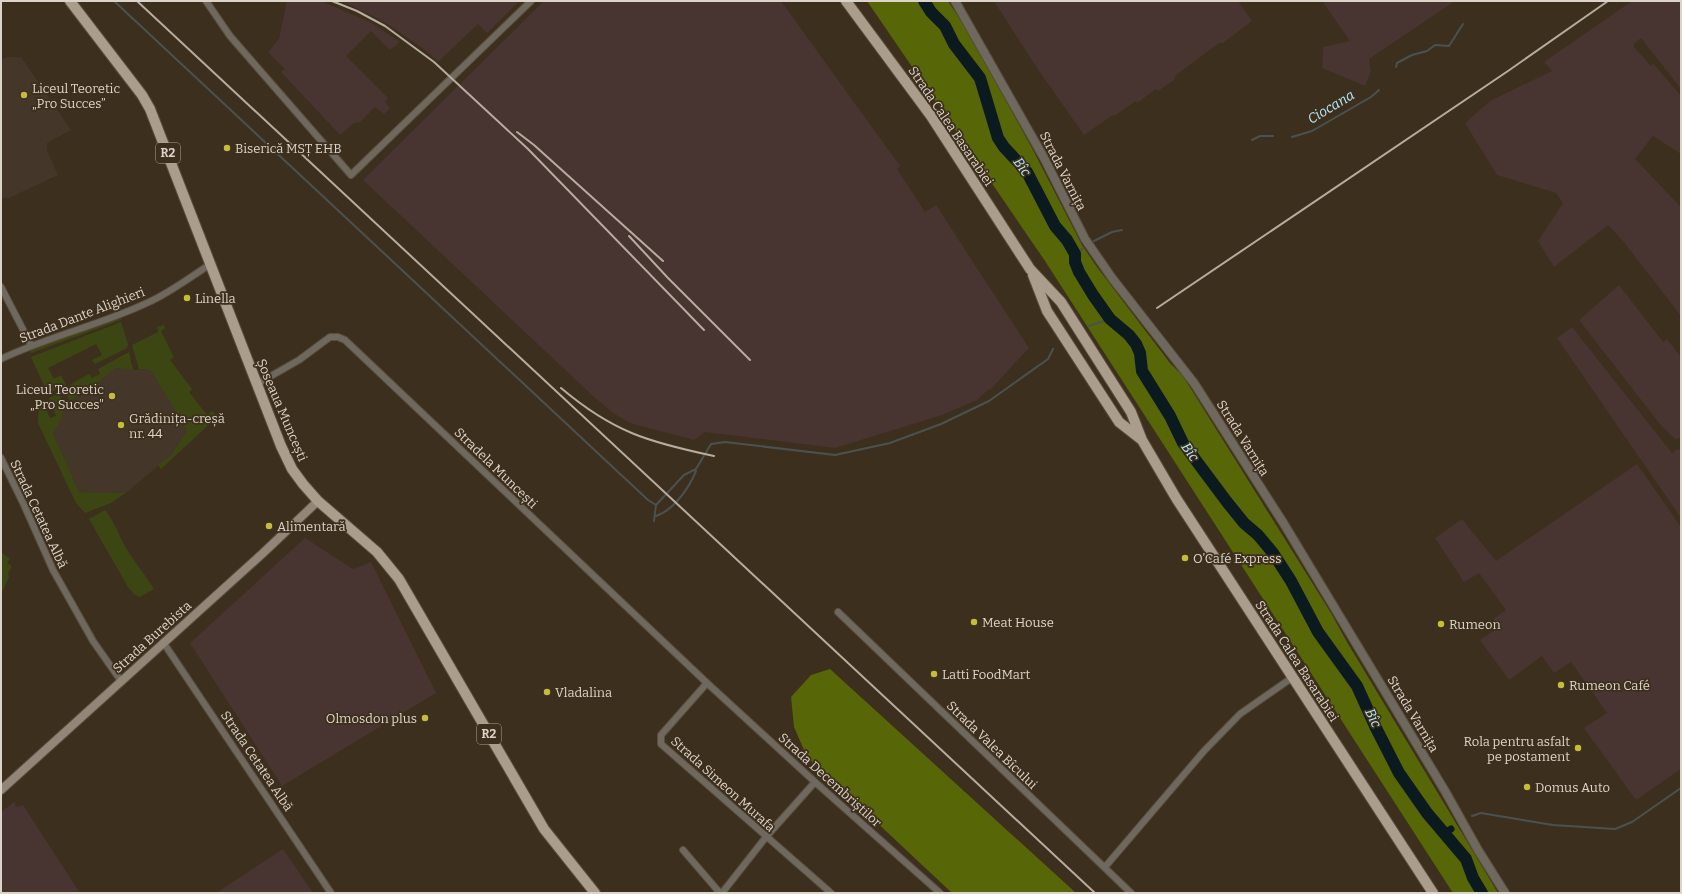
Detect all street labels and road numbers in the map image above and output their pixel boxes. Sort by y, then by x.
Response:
street label: Strada Calea Basarabiei [905,63,997,189]
street label: Strada Varnița [1036,129,1089,213]
road number: R2 [156,143,180,163]
street label: Strada Dante Alighieri [17,284,147,346]
street label: Șoseaua Muncești [253,357,310,464]
street label: Strada Varnița [1213,397,1272,479]
street label: Stradela Muncești [451,425,541,512]
street label: Strada Cetatea Albă [7,458,71,570]
street label: Strada Burebista [110,598,194,676]
street label: Strada Calea Basarabiei [1252,598,1342,724]
street label: Strada Varnița [1383,673,1442,755]
street label: Strada Valea Bîcului [944,698,1040,792]
street label: Strada Cetatea Albă [218,708,296,814]
road number: R2 [477,724,501,744]
street label: Strada Decembriștilor [775,730,885,831]
street label: Strada Simeon Murafa [668,733,778,835]

